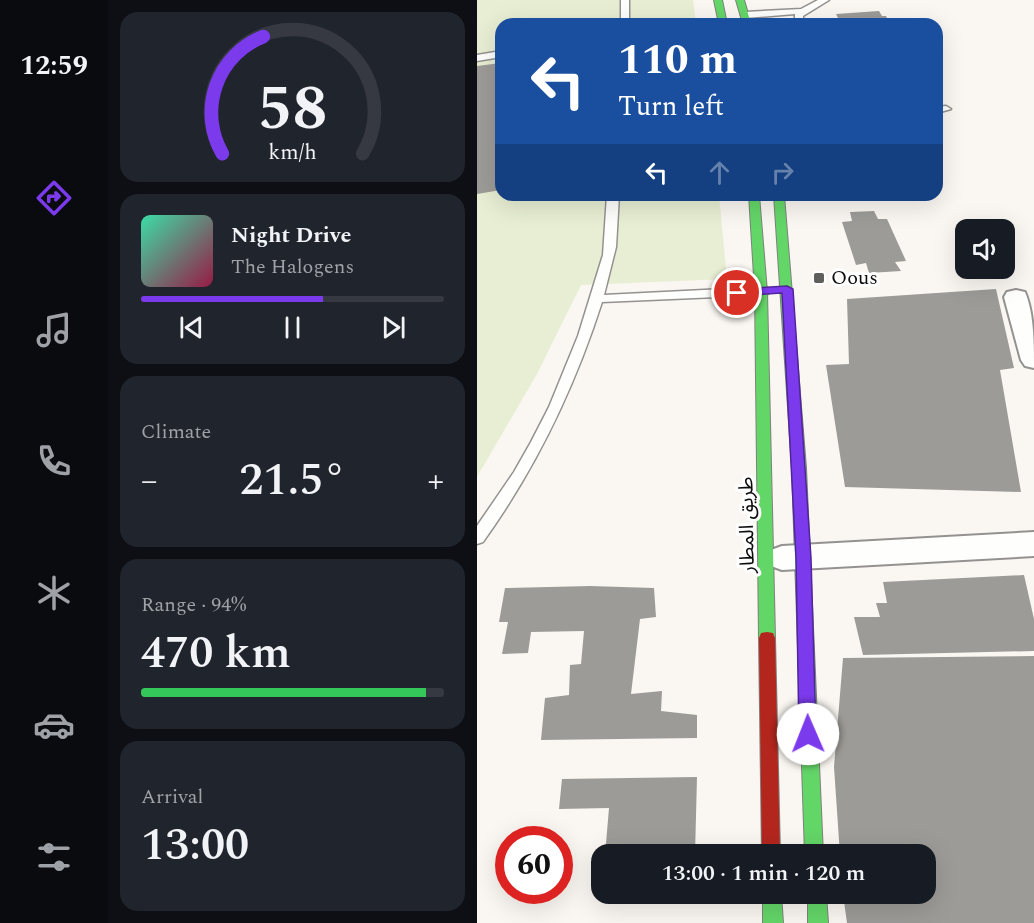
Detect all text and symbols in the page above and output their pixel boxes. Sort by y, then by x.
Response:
text: 110 m [618,29,737,92]
icon: left [519,42,597,120]
text: 12:59 [20,45,88,87]
text: 58 [257,62,328,157]
text: Turn left [618,86,724,128]
text: km/h [268,136,317,169]
icon: left [640,156,673,189]
icon: ahead [703,156,736,189]
icon: right [766,156,799,189]
icon: directions [33,177,75,219]
text: Night Drive [231,219,351,252]
map controls [955,219,1015,279]
button: sound [955,219,1015,279]
text: The Halogens [231,252,354,282]
place label: Oous [831,263,878,293]
pin [711,267,762,318]
marker: Oous [812,271,826,285]
icon: arrive [720,276,753,309]
icon: music [33,309,75,351]
icon: previous [175,311,208,344]
icon: pause [276,311,309,344]
icon: next [377,311,410,344]
text: Climate [141,417,211,447]
icon: phone [33,440,75,482]
text: 21.5° [239,446,346,515]
text: − [141,456,158,506]
text: + [427,456,444,506]
street label: طريق المطار [731,476,763,575]
icon: climate [33,572,75,614]
text: Range · 94% [141,590,246,620]
text: 470 km [141,619,291,688]
position arrow [776,702,840,766]
icon: car [33,704,75,746]
text: Arrival [141,782,203,812]
text: 13:00 [141,811,249,880]
speed limit sign: 60 [495,826,573,904]
icon: filters [33,836,75,878]
text: 13:00 · 1 min · 120 m [662,857,865,890]

